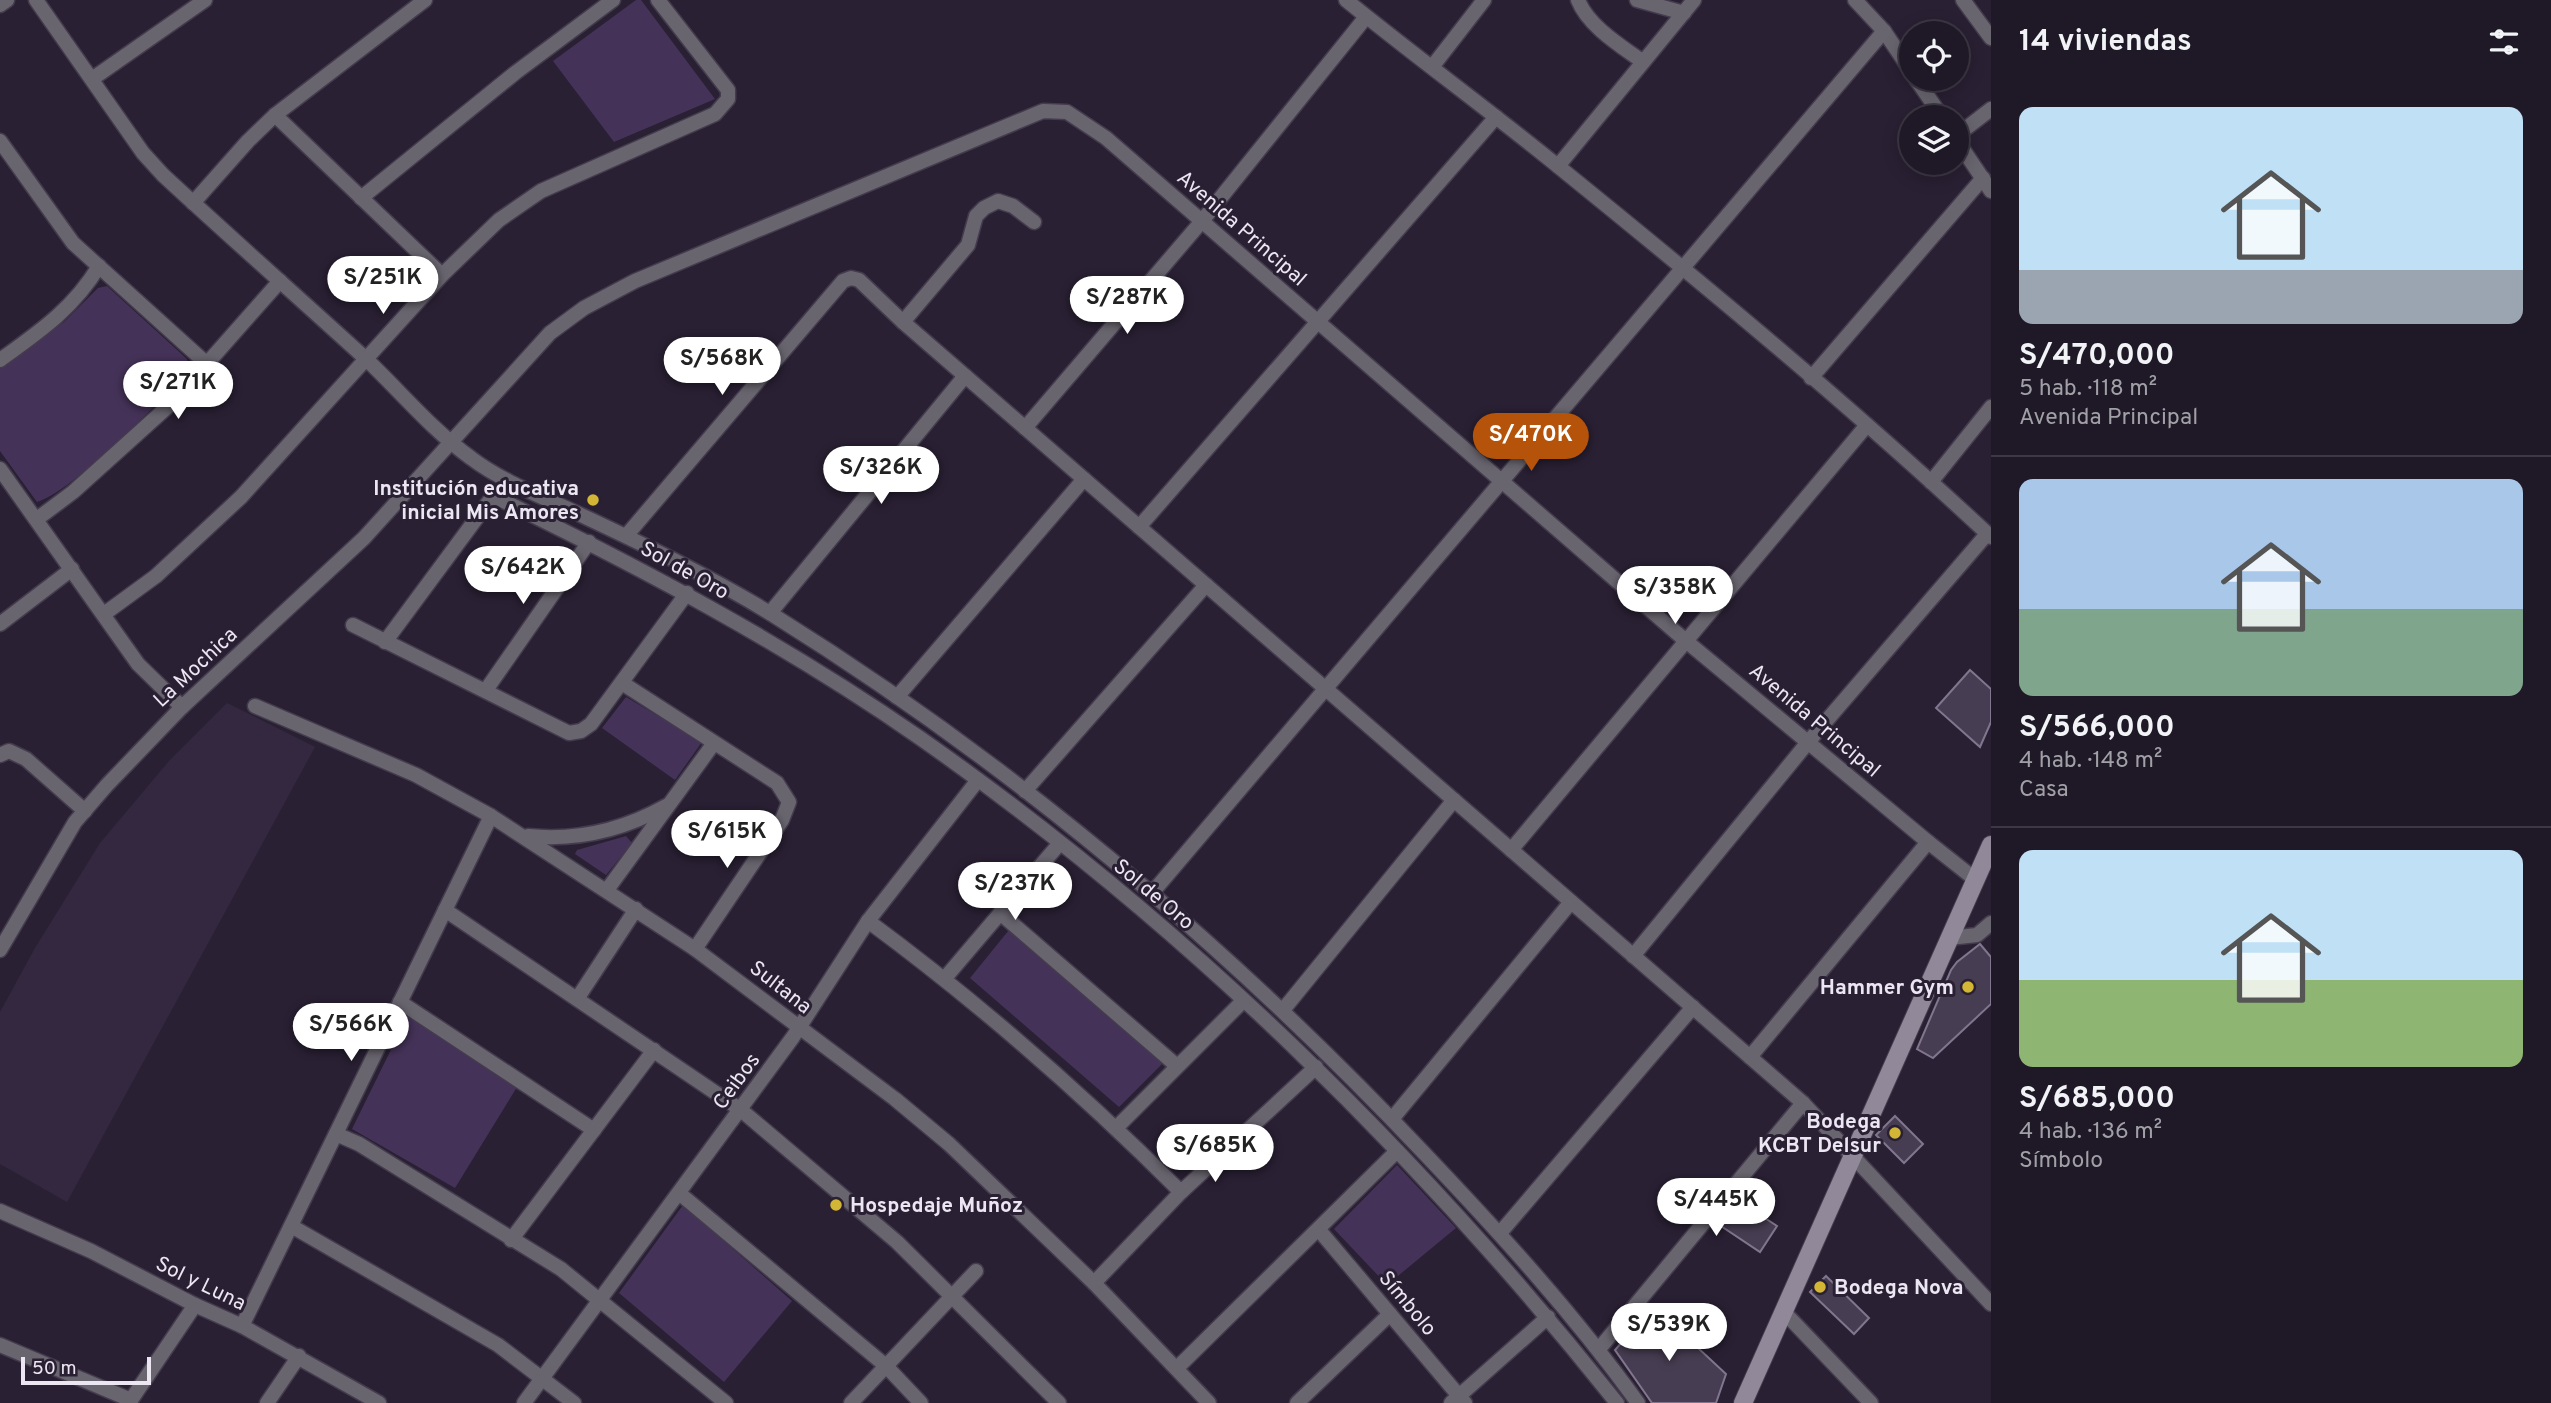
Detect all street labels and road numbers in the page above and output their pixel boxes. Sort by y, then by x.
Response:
street label: Avenida Principal [1170,165,1312,293]
street label: Sol de Oro [635,536,733,607]
street label: La Mochica [148,622,244,714]
street label: Avenida Principal [1743,658,1885,784]
street label: Sol de Oro [1107,854,1199,937]
street label: Sultana [743,955,817,1021]
street label: Ceibos [708,1048,767,1116]
street label: Sol y Luna [151,1251,250,1318]
street label: Símbolo [1372,1266,1442,1342]

